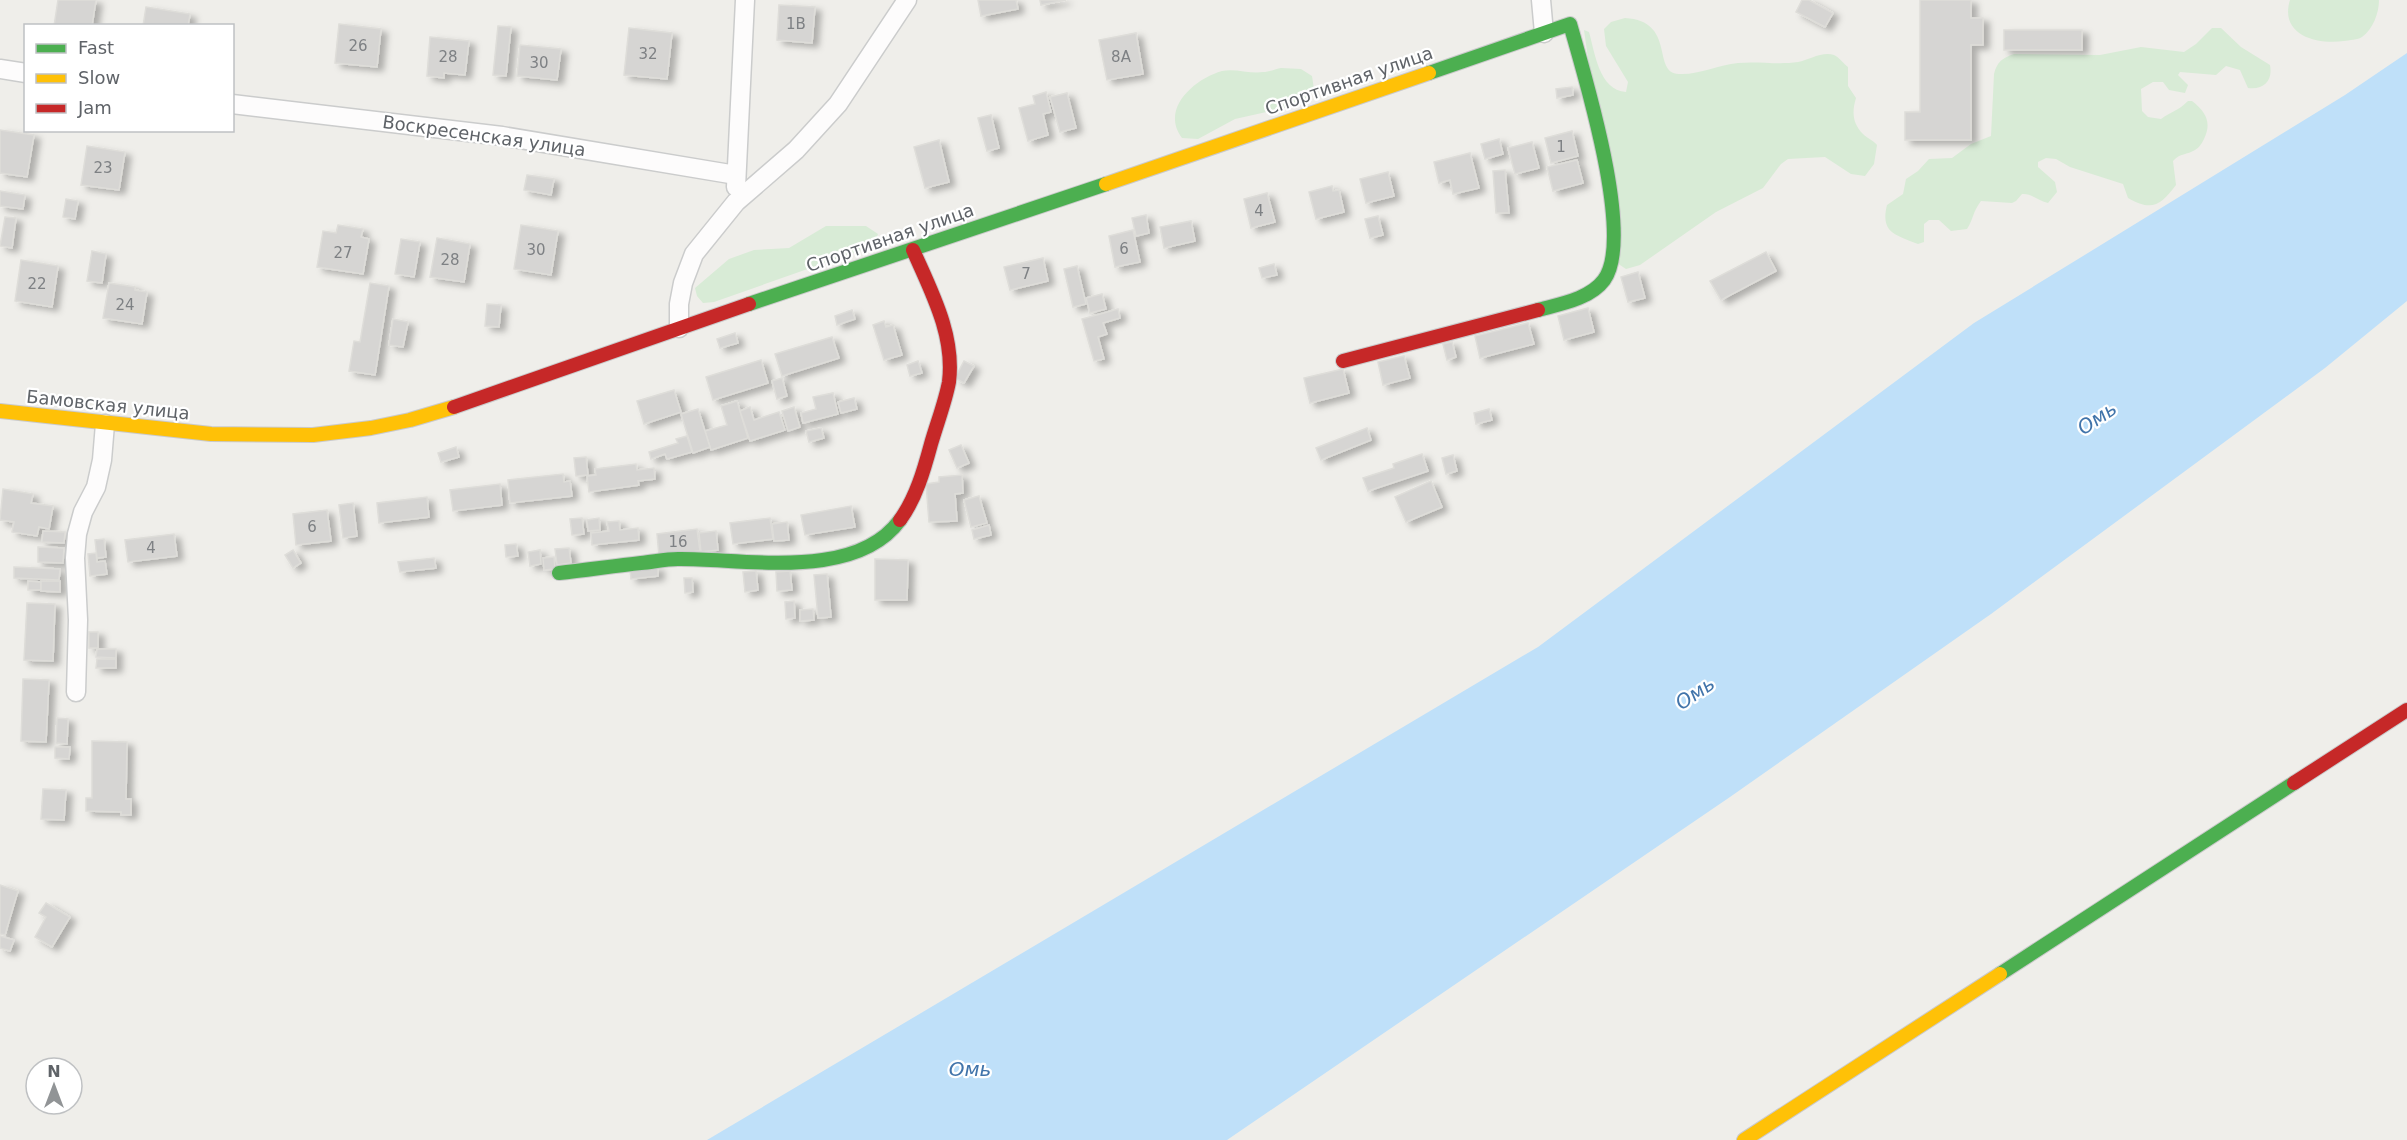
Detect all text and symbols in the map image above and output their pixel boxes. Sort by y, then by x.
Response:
house number: 1В [786,15,806,33]
legend [24,24,234,132]
text: Fast [78,37,114,58]
house number: 26 [348,37,368,55]
street label: Спортивная улица [1262,42,1435,119]
house number: 32 [638,45,658,63]
house number: 28 [438,48,458,66]
house number: 8А [1111,48,1132,66]
house number: 30 [529,54,549,72]
text: Slow [78,67,120,88]
text: Jam [77,97,112,118]
street label: Воскресенская улица [381,111,587,160]
house number: 1 [1556,138,1566,156]
house number: 23 [93,159,113,177]
street label: Спортивная улица [803,199,976,276]
house number: 4 [1254,202,1264,220]
house number: 6 [1119,240,1129,258]
house number: 30 [526,241,546,259]
house number: 27 [333,244,353,262]
house number: 28 [440,251,460,269]
house number: 7 [1021,265,1031,283]
house number: 22 [27,275,47,293]
house number: 24 [115,296,135,314]
street label: Бамовская улица [25,385,191,424]
water label: Омь [2073,396,2121,440]
house number: 6 [307,518,317,536]
house number: 16 [668,533,688,551]
house number: 4 [146,539,156,557]
water label: Омь [1671,671,1719,715]
north arrow [24,1056,84,1116]
water label: Омь [949,1057,991,1081]
text: N [47,1062,61,1081]

